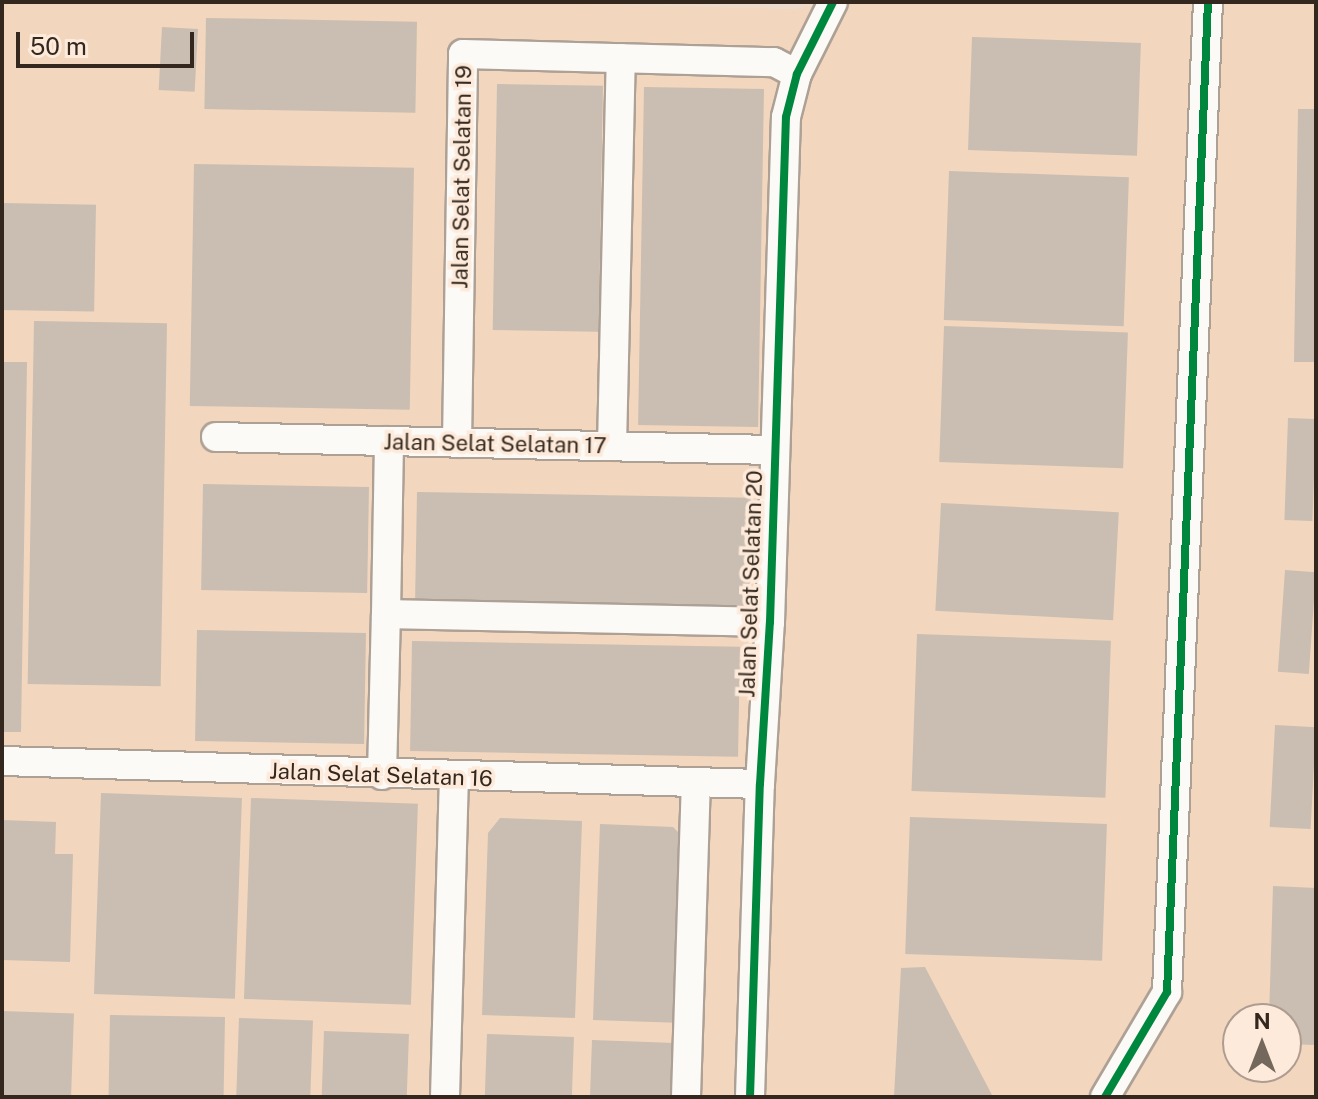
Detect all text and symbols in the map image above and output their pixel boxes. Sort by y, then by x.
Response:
scale bar [20,16,198,66]
text: 50 m [30,32,87,60]
street label: Jalan Selat Selatan 19 [447,65,477,289]
street label: Jalan Selat Selatan 17 [383,429,607,459]
street label: Jalan Selat Selatan 20 [734,470,768,698]
street label: Jalan Selat Selatan 16 [269,758,493,792]
north arrow [1222,1003,1302,1083]
text: N [1253,1008,1271,1034]

